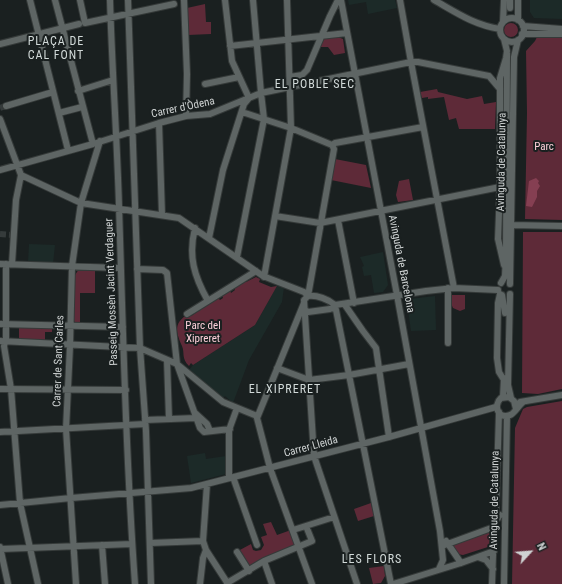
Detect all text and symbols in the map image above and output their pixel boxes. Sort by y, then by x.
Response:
district label: PLAÇA DE CAL FONT [28,35,84,63]
district label: EL POBLE SEC [275,78,355,92]
street label: Carrer d'Òdena [150,95,216,121]
street label: Avinguda de Catalunya [495,113,509,211]
park label: Parc [534,140,554,154]
street label: Avinguda de Barcelona [385,214,417,314]
street label: Passeig Mossèn Jacint Verdaguer [103,218,121,366]
street label: Carrer de Sant Carles [51,315,67,407]
park label: Parc del Xipreret [185,319,221,345]
district label: EL XIPRERET [249,383,321,397]
street label: Carrer Lleida [283,433,339,461]
street label: Avinguda de Catalunya [488,451,502,549]
north arrow [510,532,550,572]
text: N [534,541,549,552]
district label: LES FLORS [342,553,402,567]

